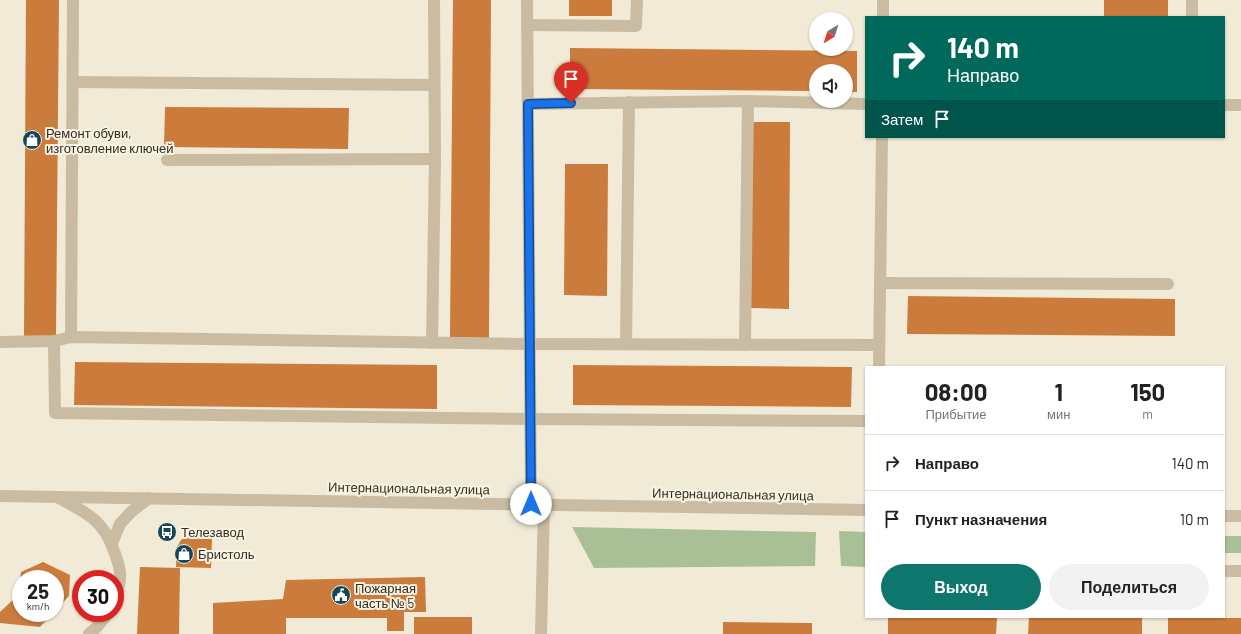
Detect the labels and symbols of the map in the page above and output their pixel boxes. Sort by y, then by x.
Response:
north arrow [809,12,853,56]
pin [554,62,588,103]
place label: Ремонт обуви, изготовление ключей [46,125,174,156]
shop icon: Ремонт обуви, изготовление ключей [21,129,43,151]
street label: Интернациональная улица [328,479,491,497]
position arrow [510,483,552,525]
street label: Интернациональная улица [652,485,815,503]
bus stop icon: Телезавод [156,521,178,543]
place label: Телезавод [181,524,244,540]
shop icon: Бристоль [173,543,195,565]
place label: Бристоль [198,546,255,562]
speed limit sign: 30 [72,570,124,622]
place label: Пожарная часть № 5 [355,580,416,611]
public building icon: Пожарная часть № 5 [330,584,352,606]

